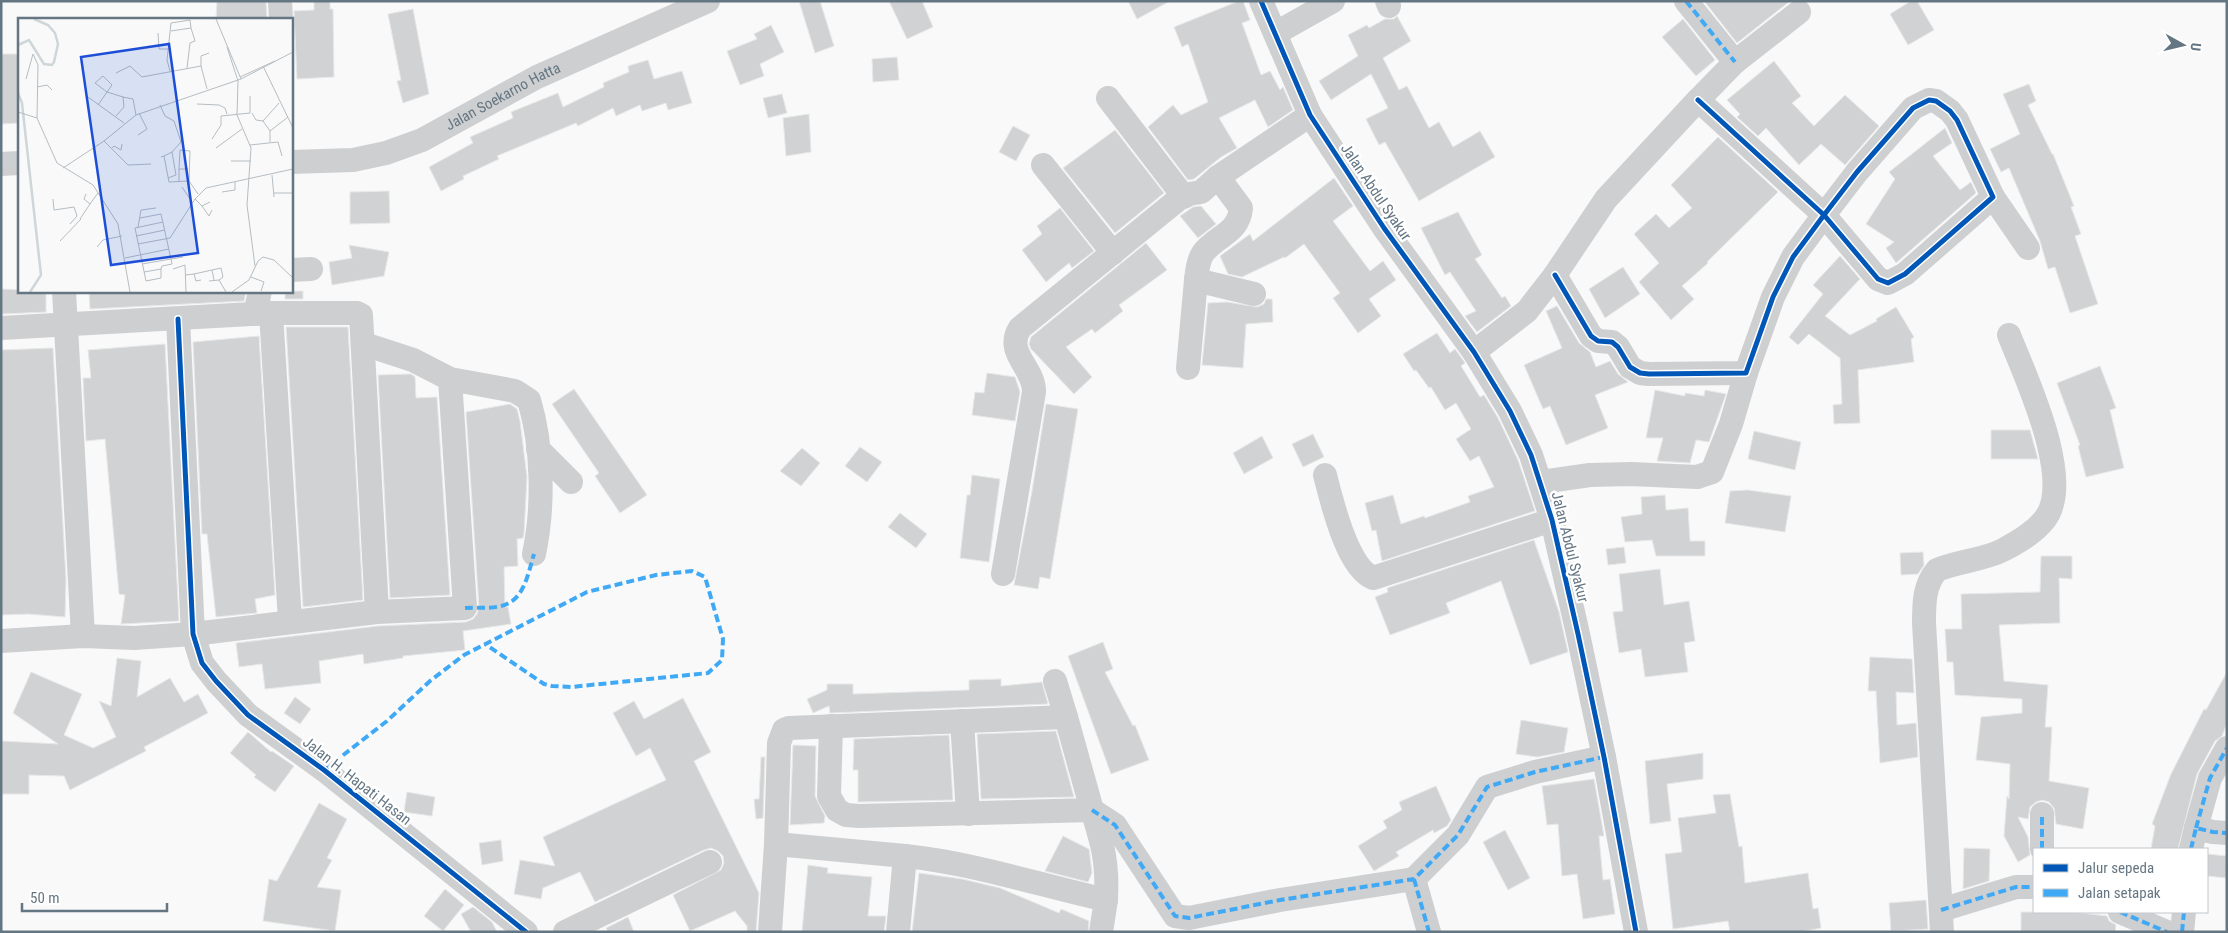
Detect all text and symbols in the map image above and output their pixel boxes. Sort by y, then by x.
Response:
inset map [18,18,292,292]
north arrow [2158,20,2208,70]
text: U [2187,42,2204,52]
street label: Jalan Soekarno Hatta [442,59,563,134]
street label: Jalan Abdul Syakur [1337,140,1415,244]
street label: Jalan Abdul Syakur [1548,490,1593,604]
street label: Jalan H. Hapati Hasan [299,733,415,829]
legend [2033,848,2208,913]
text: Jalur sepeda [2078,859,2154,877]
scale bar [22,880,168,912]
text: Jalan setapak [2078,884,2161,902]
text: 50 m [30,889,60,907]

